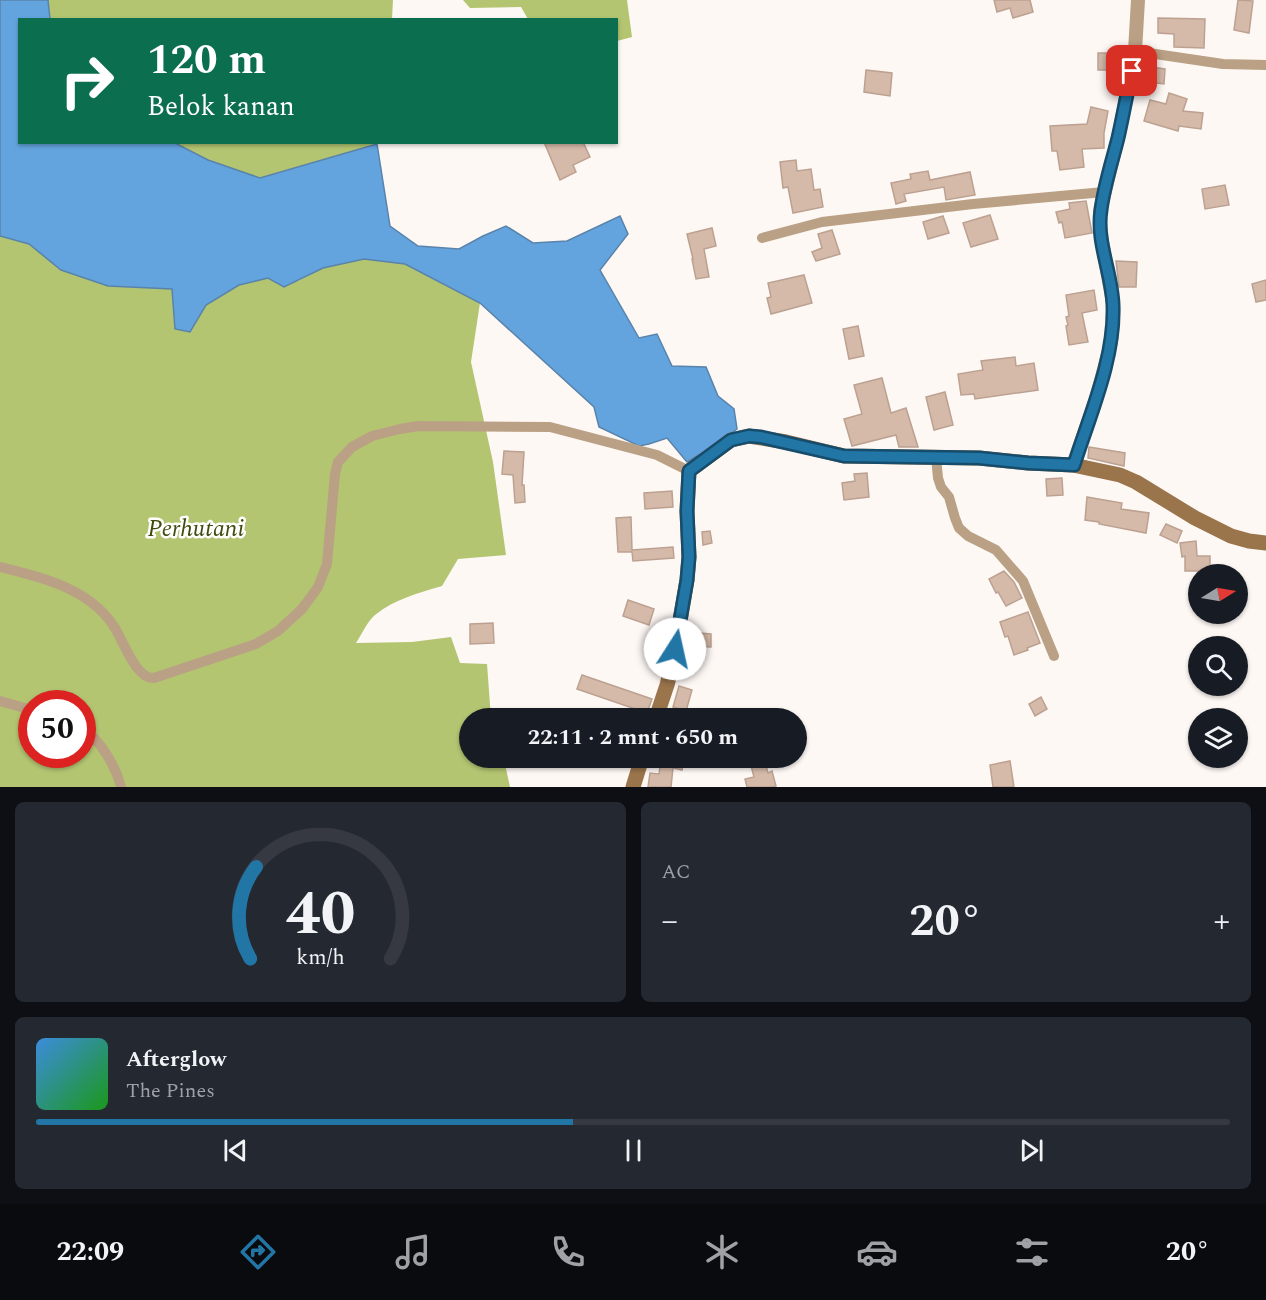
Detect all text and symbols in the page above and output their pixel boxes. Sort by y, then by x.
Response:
text: 120 m [147,29,266,92]
icon: right [48,42,126,120]
pin [1106,45,1157,96]
icon: arrive [1115,54,1148,87]
text: Belok kanan [147,86,295,128]
park label: Perhutani [148,511,245,547]
north arrow [1188,564,1248,624]
map controls [1188,564,1248,768]
position arrow [643,617,707,681]
button: search [1188,636,1248,696]
speed limit sign: 50 [18,690,96,768]
button: layers [1188,708,1248,768]
text: 22:11 · 2 mnt · 650 m [528,721,738,754]
text: AC [662,857,690,887]
text: 40 [285,867,355,962]
text: 20° [909,887,982,956]
text: − [662,896,678,946]
text: + [1214,896,1230,946]
text: km/h [296,941,344,974]
text: Afterglow [126,1043,226,1076]
text: The Pines [126,1076,215,1106]
icon: previous [219,1134,252,1167]
icon: pause [617,1134,650,1167]
icon: next [1015,1134,1048,1167]
text: 22:09 [56,1231,124,1273]
icon: directions [237,1231,279,1273]
icon: music [392,1231,434,1273]
icon: phone [547,1231,589,1273]
icon: climate [701,1231,743,1273]
icon: car [856,1231,898,1273]
icon: filters [1011,1231,1053,1273]
text: 20° [1166,1231,1210,1273]

